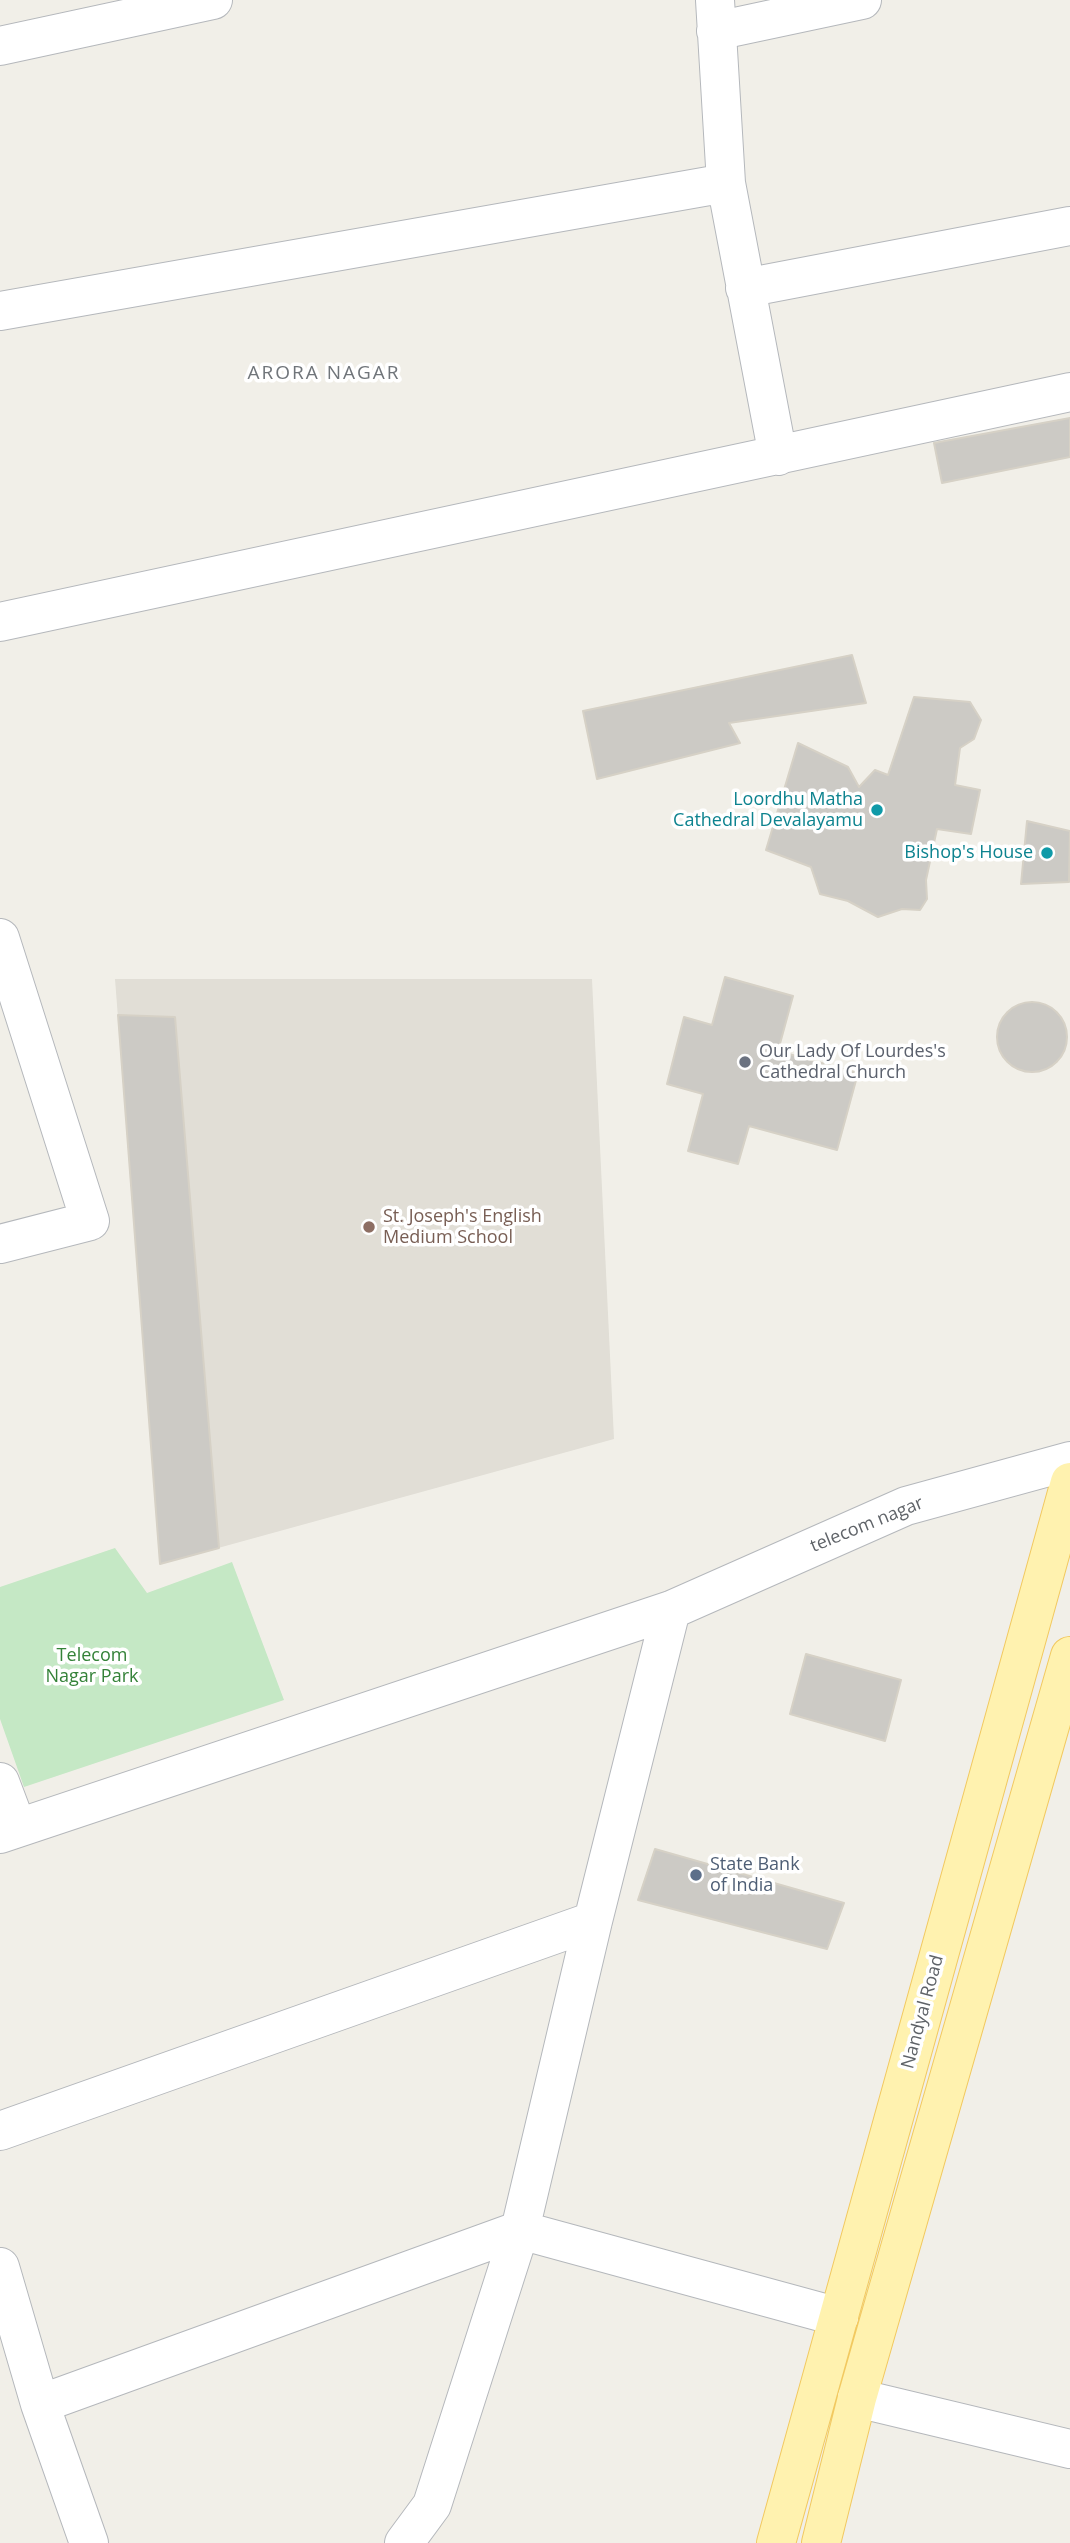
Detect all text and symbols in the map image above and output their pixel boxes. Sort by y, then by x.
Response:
district label: ARORA NAGAR [249,363,399,385]
place label: Loordhu Matha Cathedral Devalayamu [673,789,863,832]
marker: Loordhu Matha Cathedral Devalayamu [869,802,885,818]
place label: Bishop's House [904,842,1033,864]
marker: Bishop's House [1039,845,1055,861]
place label: Our Lady Of Lourdes's Cathedral Church [759,1041,946,1084]
marker: Our Lady Of Lourdes's Cathedral Church [737,1054,753,1070]
place label: St. Joseph's English Medium School [383,1206,542,1248]
marker: St. Joseph's English Medium School [361,1219,377,1235]
street label: telecom nagar [807,1492,927,1558]
park label: Telecom Nagar Park [45,1645,139,1688]
place label: State Bank of India [710,1854,800,1896]
marker: State Bank of India [688,1867,704,1883]
street label: Nandyal Road [897,1953,949,2071]

